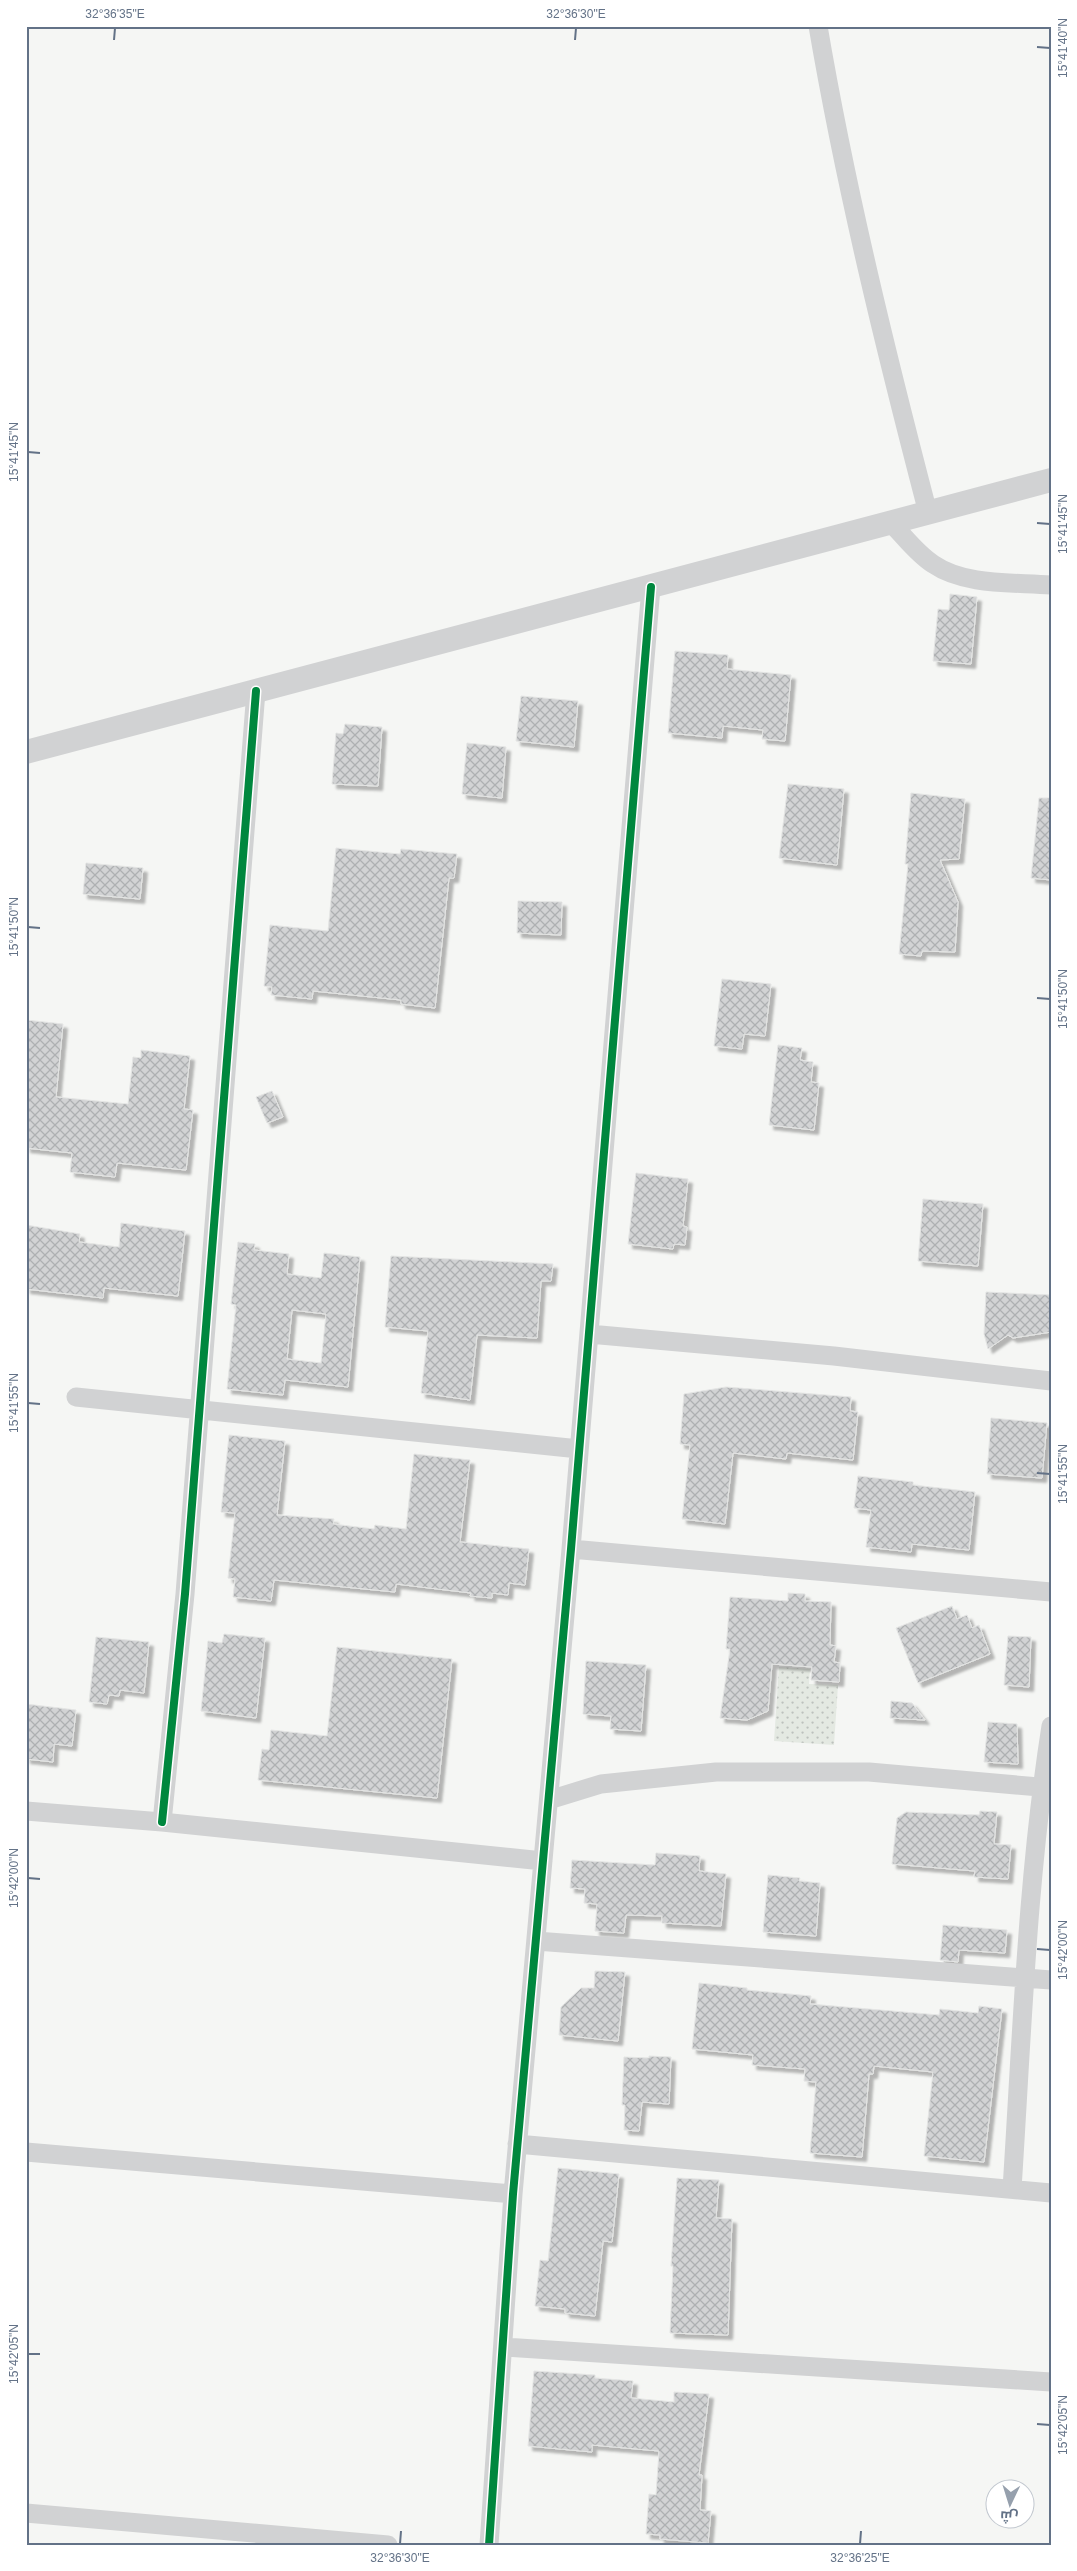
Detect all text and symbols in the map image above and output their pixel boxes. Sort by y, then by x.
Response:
text: 32°36'35"E [85,7,145,21]
text: 32°36'30"E [546,7,606,21]
text: 15°41'40"N [1056,18,1070,78]
text: 15°41'45"N [7,422,21,482]
text: 15°41'45"N [1056,494,1070,554]
text: 15°41'50"N [7,897,21,957]
text: 15°41'50"N [1056,969,1070,1029]
text: 15°41'55"N [7,1373,21,1433]
text: 15°41'55"N [1056,1444,1070,1504]
text: 15°42'00"N [7,1848,21,1908]
text: 15°42'00"N [1056,1920,1070,1980]
text: 15°42'05"N [7,2324,21,2384]
text: 15°42'05"N [1056,2395,1070,2455]
north arrow [984,2478,1034,2528]
text: ش [1000,2507,1019,2526]
text: 32°36'30"E [370,2551,430,2565]
text: 32°36'25"E [830,2551,890,2565]

